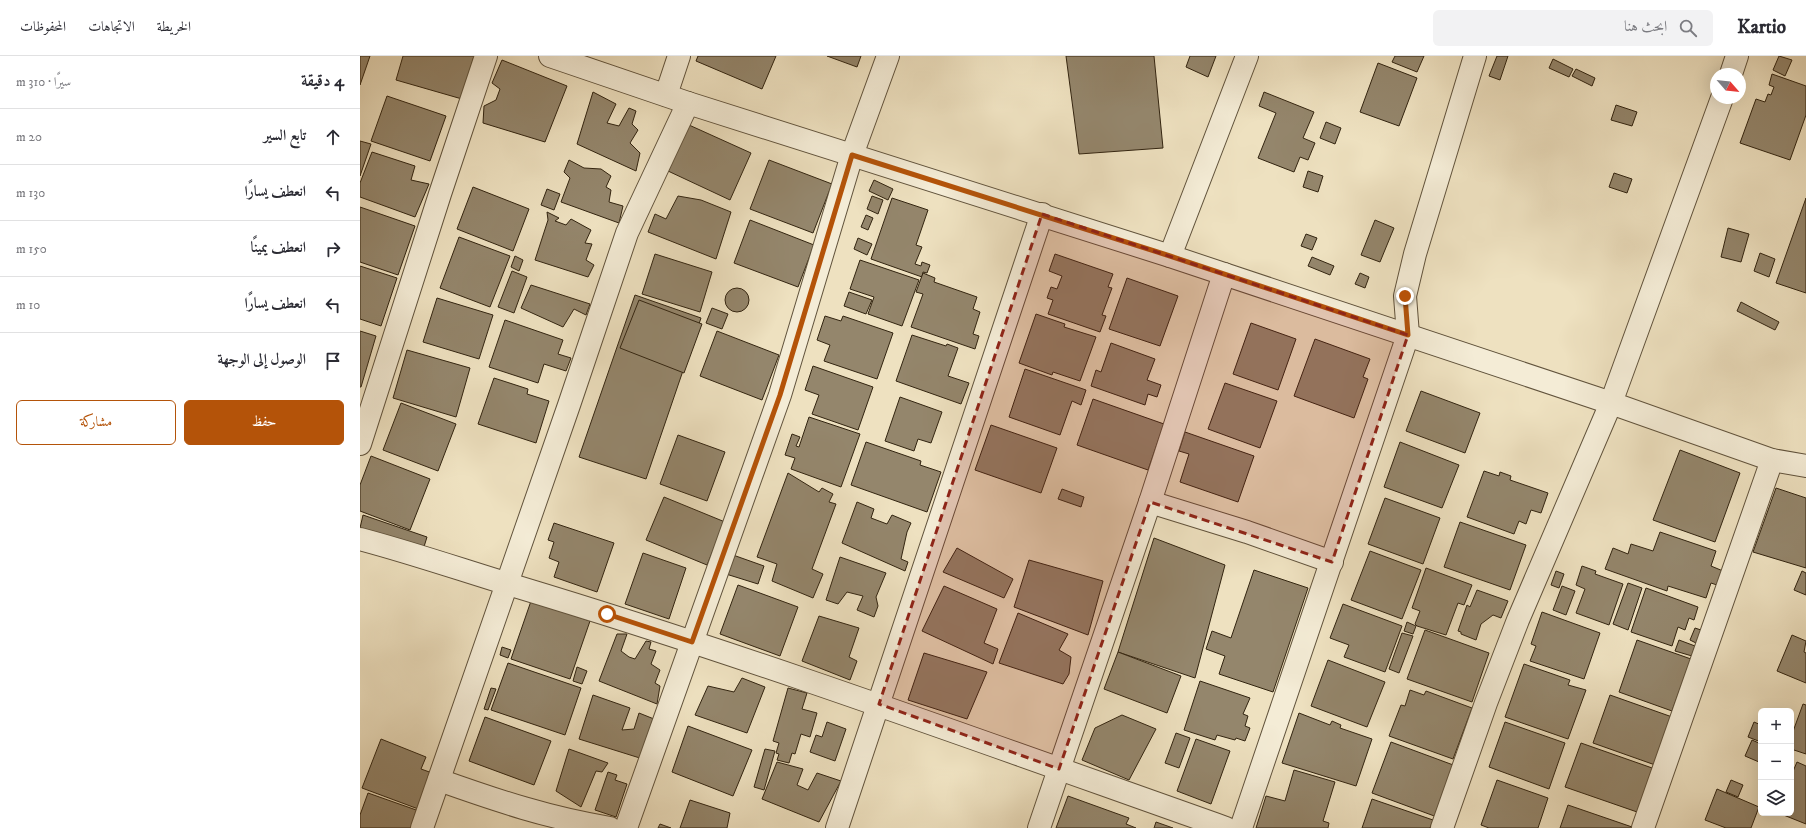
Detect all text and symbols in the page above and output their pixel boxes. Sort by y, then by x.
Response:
search box [1433,10,1713,46]
text: Kartio [1737,16,1786,39]
text: ابحث هنا [1624,17,1667,36]
icon: search [1677,17,1699,39]
text: المحفوظات [20,18,66,36]
text: الاتجاهات [88,18,135,36]
text: الخريطة [157,18,191,36]
north arrow [1710,68,1746,104]
text: 4 دقيقة [301,70,344,92]
text: سيرًا · 310 m [16,74,71,90]
text: تابع السير [264,126,306,145]
icon: ahead [322,126,344,148]
text: 20 m [16,129,42,145]
text: انعطف يسارًا [245,182,306,201]
icon: left [322,182,344,204]
text: 130 m [16,185,45,201]
text: انعطف يمينًا [251,238,306,257]
icon: right [322,238,344,260]
text: 150 m [16,241,47,257]
route end [1396,287,1414,305]
text: انعطف يسارًا [245,294,306,313]
icon: left [322,294,344,316]
text: 10 m [16,297,40,313]
text: الوصول إلى الوجهة [217,350,306,369]
icon: arrive [322,350,344,372]
button: مشاركة [16,400,176,445]
button: حفظ [184,400,344,445]
route start [598,605,616,623]
map controls [1758,708,1794,816]
button: + [1758,708,1794,744]
button: − [1758,744,1794,780]
button: layers [1758,780,1794,816]

